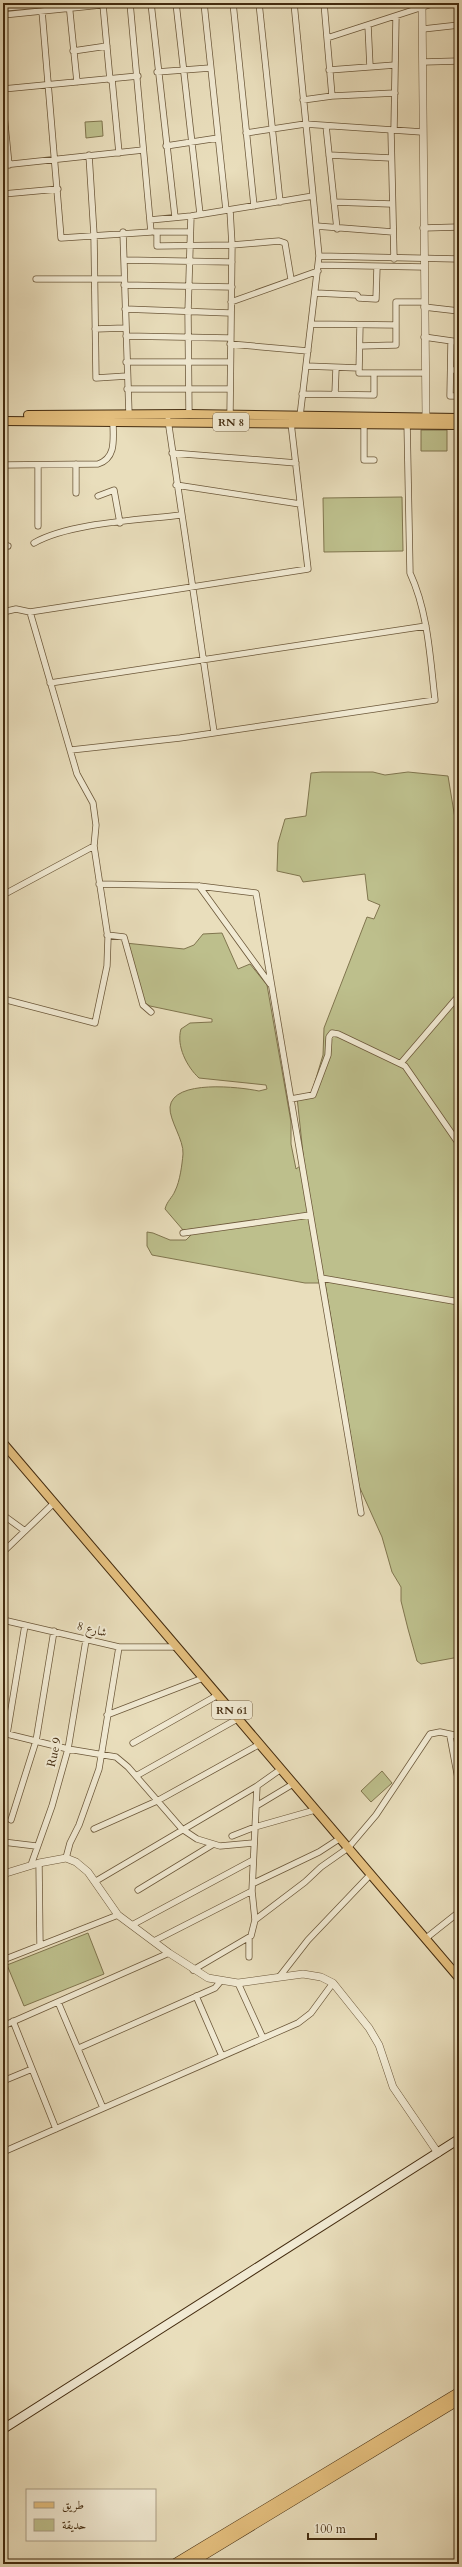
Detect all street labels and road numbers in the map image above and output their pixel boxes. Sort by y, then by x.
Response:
road number: RN 8 [213,413,249,431]
street label: شارع 8 [75,1618,109,1643]
road number: RN 61 [212,1701,252,1719]
street label: Rue 9 [43,1736,65,1768]

